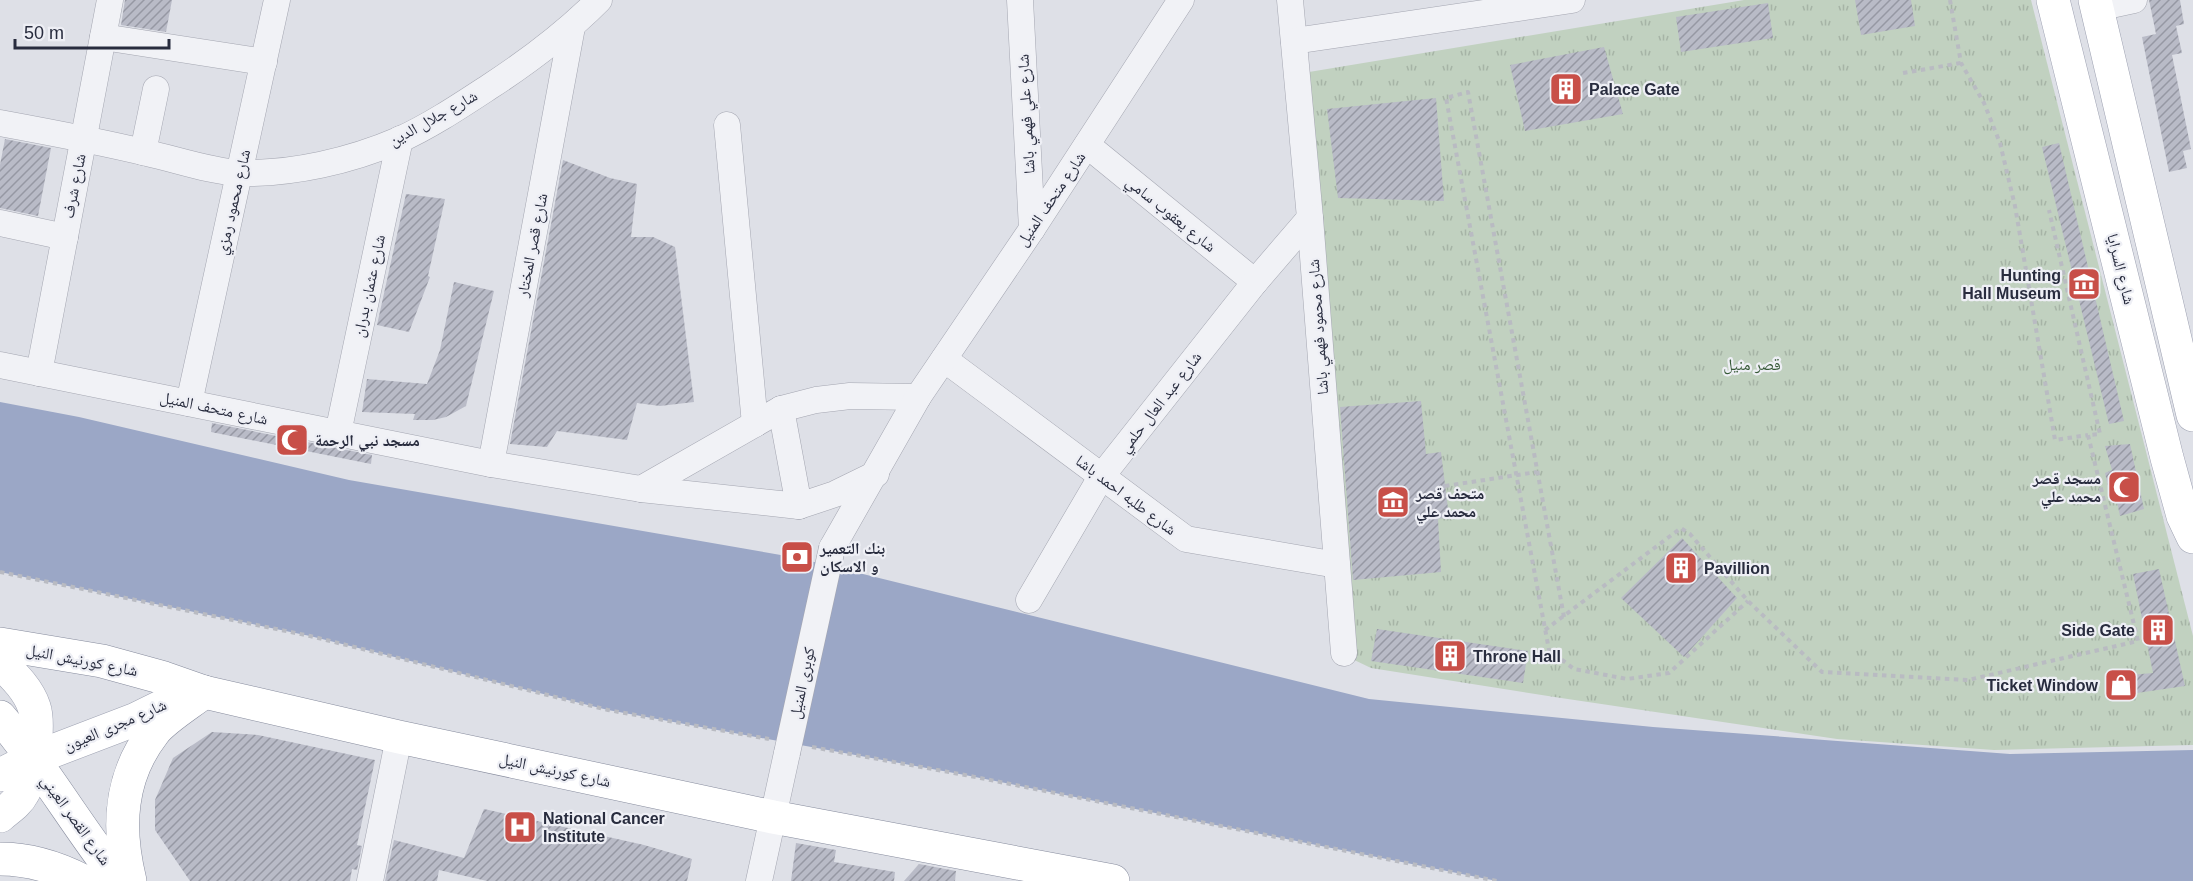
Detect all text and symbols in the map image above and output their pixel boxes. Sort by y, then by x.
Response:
scale bar [15,12,170,50]
text: 50 m [24,23,64,43]
street label: شارع علي فهمي باشا [1014,53,1042,174]
building icon: Palace Gate [1548,71,1584,107]
place label: Palace Gate [1589,81,1680,98]
street label: شارع جلال الدين [386,87,481,151]
street label: شارع محمود رمزي [213,148,257,257]
street label: شارع متحف المنيل [1013,149,1090,250]
street label: شارع شرف [59,152,91,220]
street label: شارع يعقوب سامي [1120,173,1219,258]
street label: شارع قصر المختار [513,192,552,300]
street label: شارع السرايا [2102,232,2138,307]
street label: شارع عثمان بدران [350,233,390,339]
street label: شارع محمود فهمي باشا [1305,258,1335,395]
museum icon: Hunting Hall Museum [2066,266,2102,302]
place label: Hunting Hall Museum [1962,267,2061,302]
street label: شارع عبد العال حلمي [1115,348,1208,458]
park label: قصر منيل [1723,356,1781,375]
street label: شارع متحف المنيل [158,388,269,430]
mosque icon: مسجد نبي الرحمة [274,422,310,458]
place label: مسجد نبي الرحمة [315,432,420,452]
street label: شارع طلبه احمد باشا [1071,452,1180,540]
mosque icon: مسجد قصر محمد علي [2106,469,2142,505]
place label: مسجد قصر محمد علي [2032,470,2101,508]
museum icon: متحف قصر محمد علي [1375,484,1411,520]
place label: متحف قصر محمد علي [1415,485,1484,523]
bank icon: بنك التعمير و الاسكان [779,539,815,575]
place label: بنك التعمير و الاسكان [819,540,885,576]
building icon: Pavillion [1663,550,1699,586]
place label: Pavillion [1704,560,1770,577]
building icon: Side Gate [2140,612,2176,648]
place label: Side Gate [2061,622,2135,639]
building icon: Throne Hall [1432,638,1468,674]
street label: شارع كورنيش النيل [24,641,139,681]
street label: كوبرى المنيل [786,645,820,721]
place label: Throne Hall [1473,648,1561,665]
shop icon: Ticket Window [2103,667,2139,703]
place label: Ticket Window [1986,677,2099,694]
street label: شارع مجرى العيون [61,696,170,756]
street label: شارع كورنيش النيل [497,750,612,792]
street label: شارع القصر العيني [34,772,114,871]
hospital icon: National Cancer Institute [502,809,538,845]
place label: National Cancer Institute [543,810,665,845]

